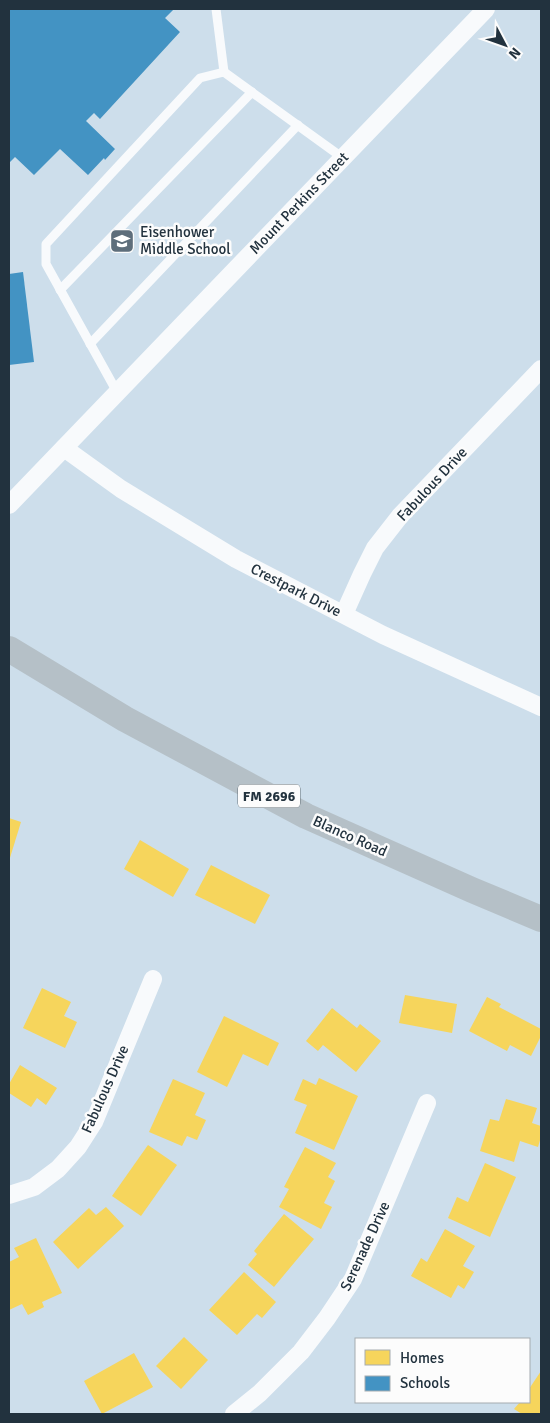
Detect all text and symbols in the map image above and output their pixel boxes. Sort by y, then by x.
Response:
north arrow [480,20,530,70]
text: N [505,44,524,62]
street label: Mount Perkins Street [246,148,352,258]
place label: Eisenhower Middle School [140,223,231,258]
school or university icon: Eisenhower Middle School [109,228,135,254]
street label: Fabulous Drive [393,443,471,525]
street label: Crestpark Drive [248,559,344,621]
road number: FM 2696 [238,784,300,808]
street label: Blanco Road [310,812,390,860]
street label: Fabulous Drive [78,1042,132,1136]
street label: Serenade Drive [336,1198,394,1294]
legend [355,1338,530,1403]
text: Homes [400,1349,444,1367]
text: Schools [400,1374,451,1392]

